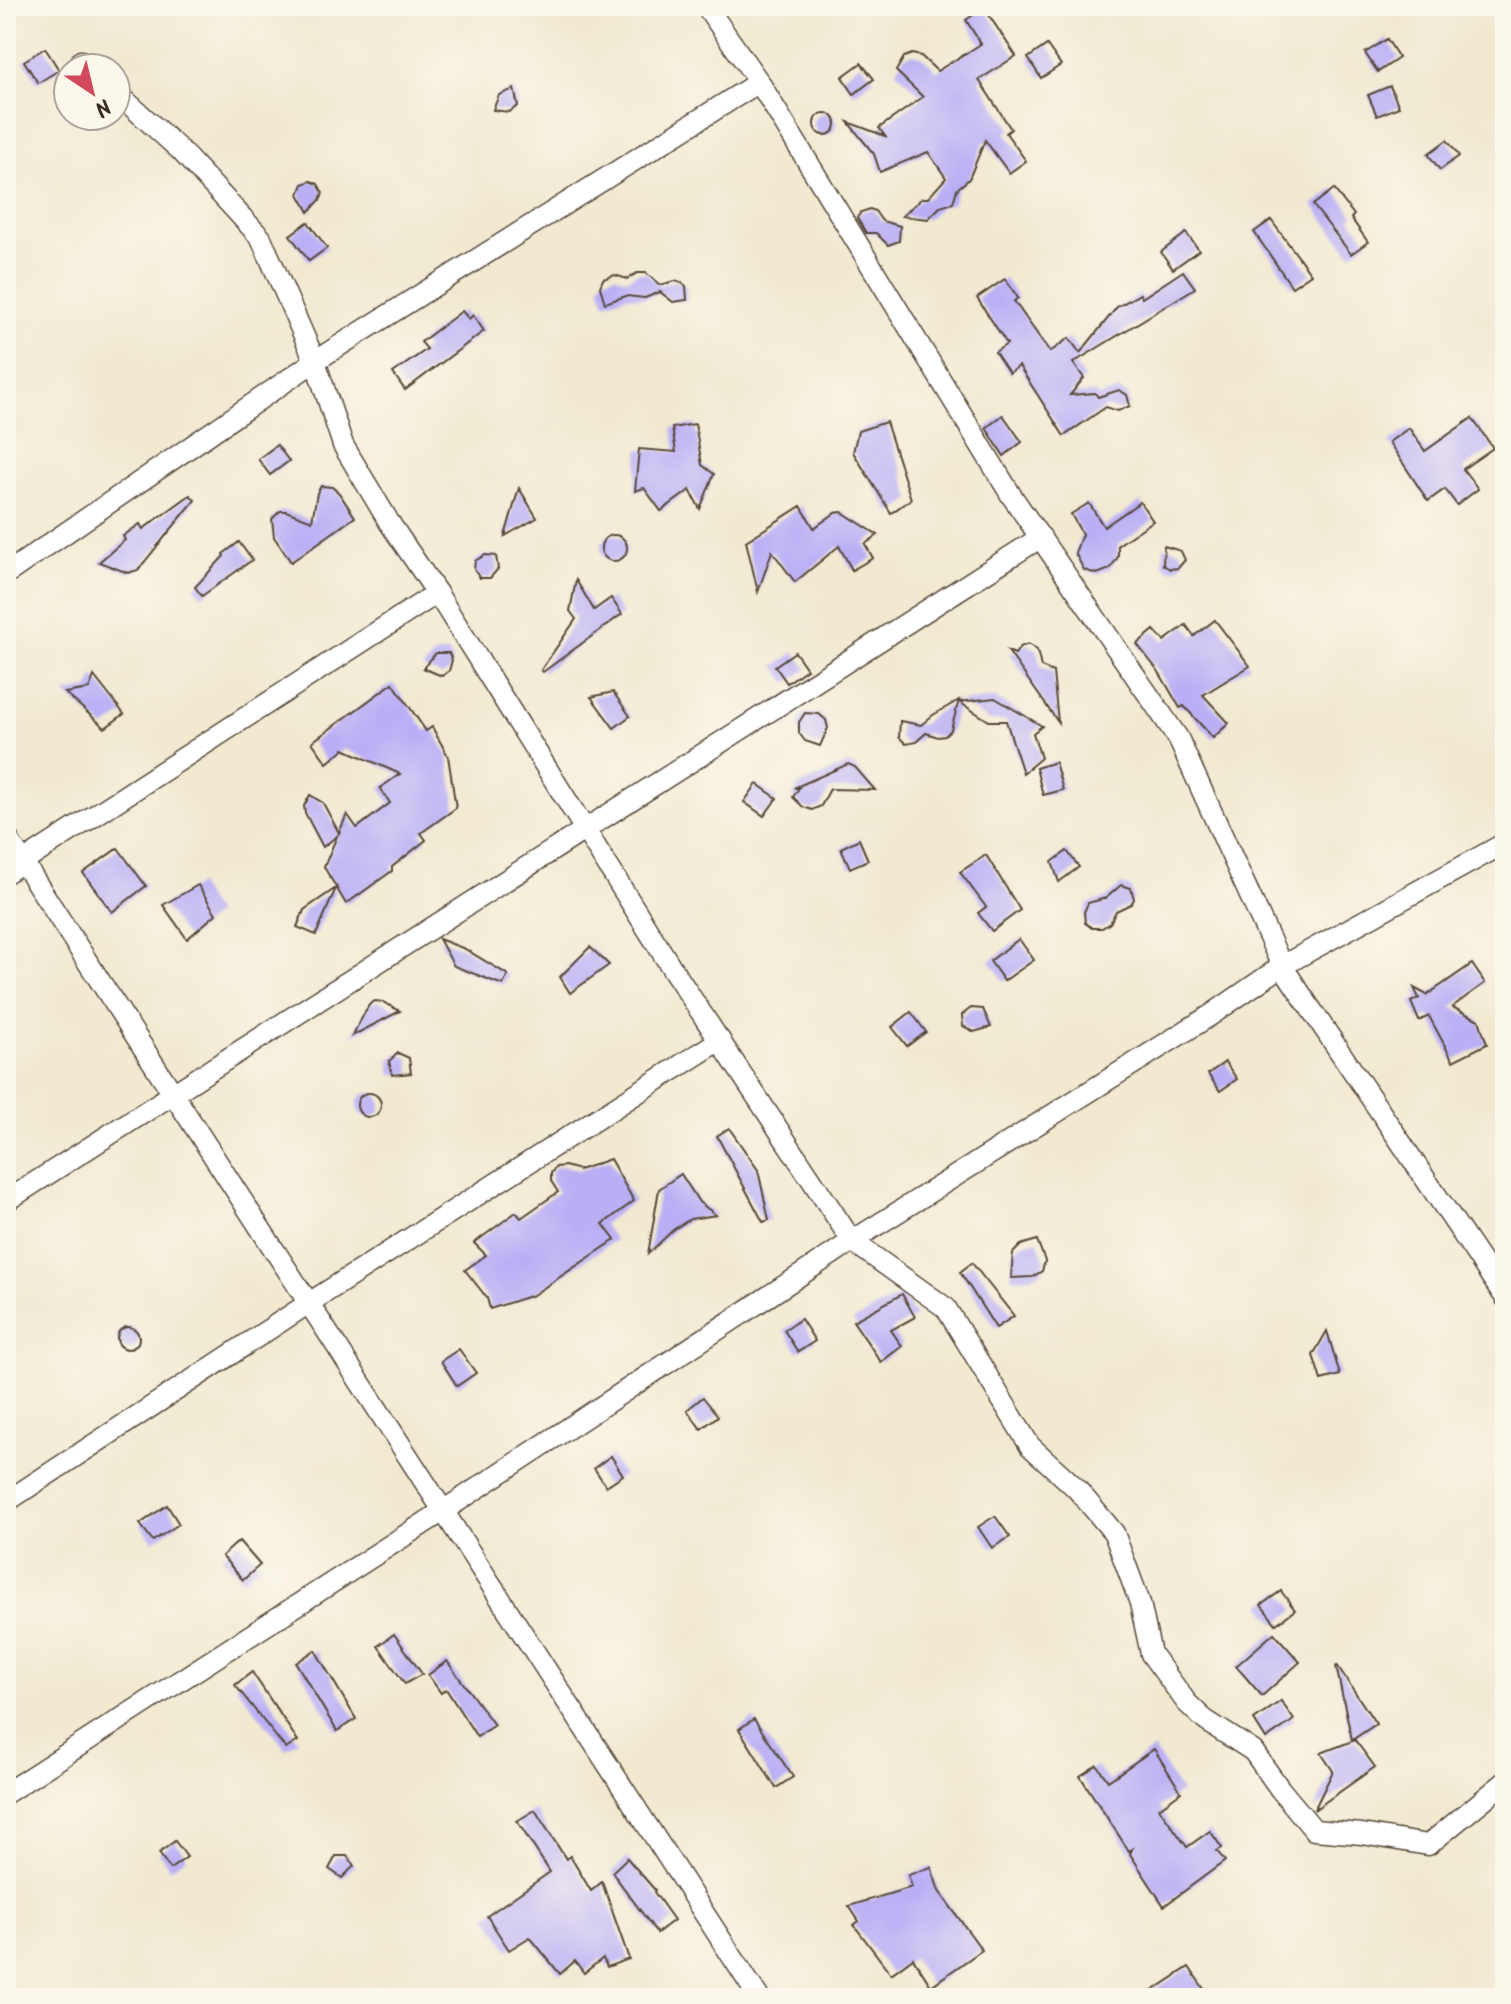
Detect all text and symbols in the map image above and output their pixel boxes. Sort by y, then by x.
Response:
north arrow [52,52,132,132]
text: N [86,88,118,125]

